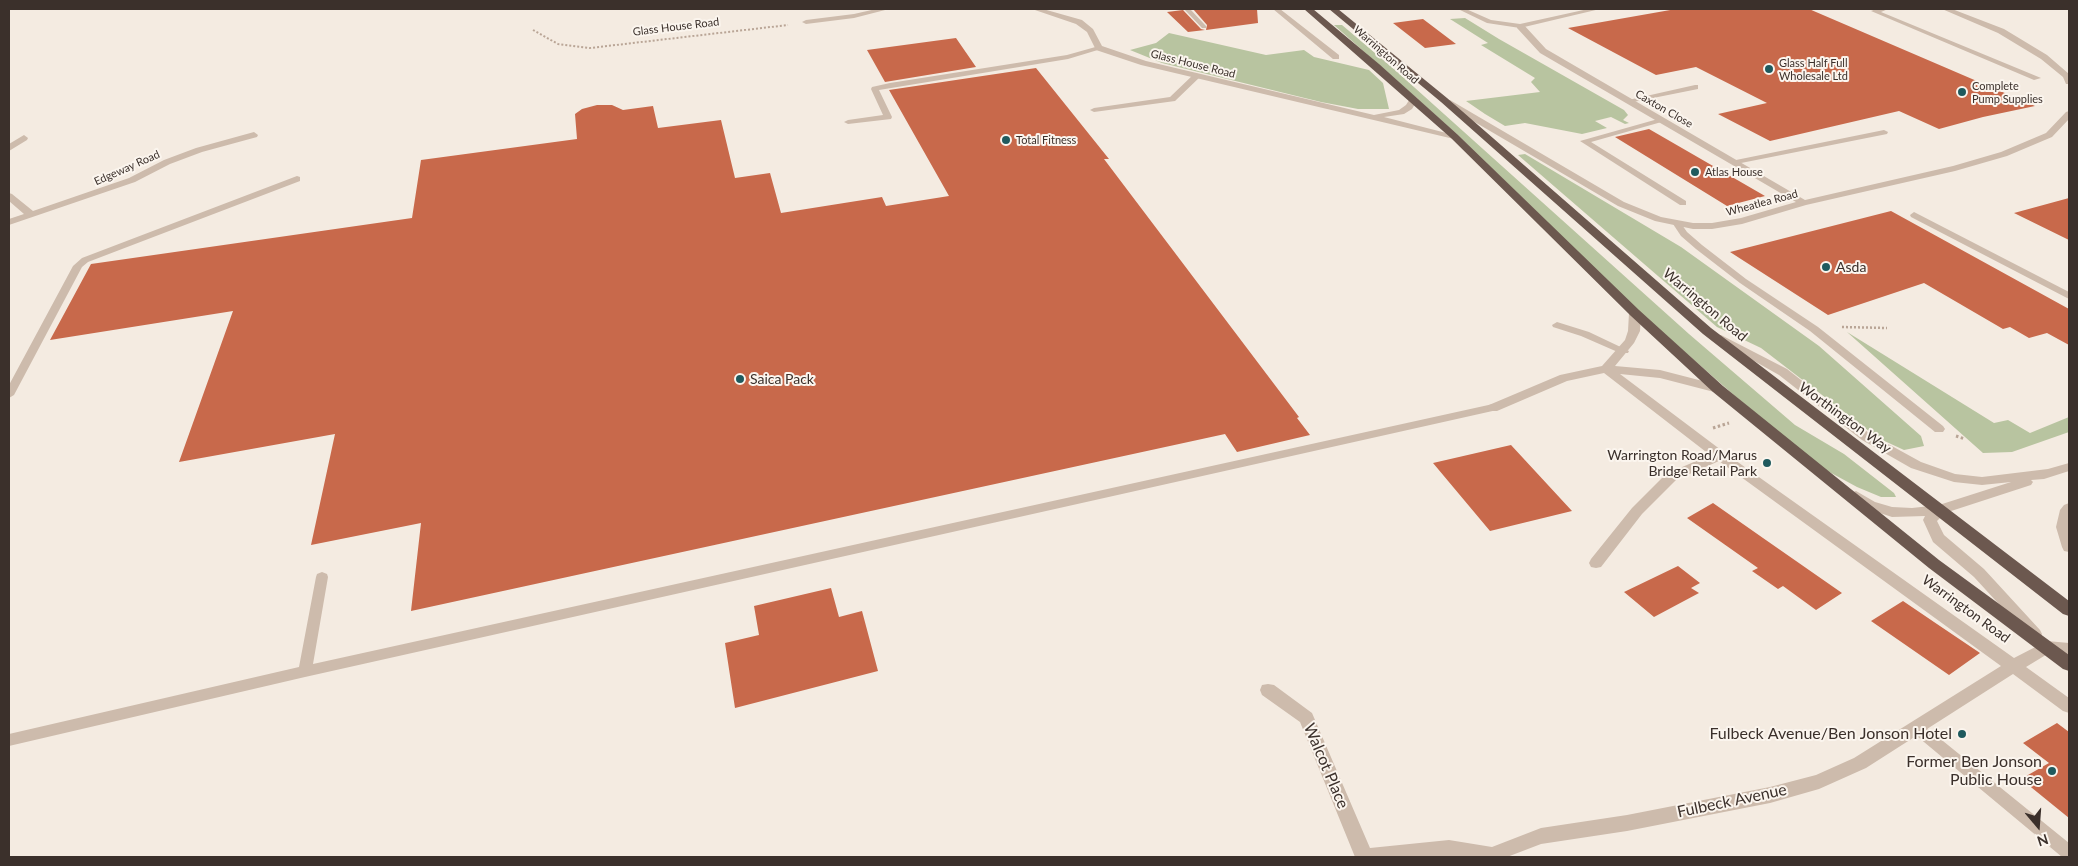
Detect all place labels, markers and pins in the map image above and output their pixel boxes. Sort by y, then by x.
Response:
place label: Glass Half Full Wholesale Ltd [1779,56,1848,82]
marker: Glass Half Full Wholesale Ltd [1763,63,1775,75]
place label: Complete Pump Supplies [1972,79,2043,105]
marker: Complete Pump Supplies [1956,86,1968,98]
place label: Total Fitness [1016,133,1076,147]
marker: Total Fitness [1000,134,1012,146]
place label: Atlas House [1705,165,1763,179]
marker: Atlas House [1689,166,1701,178]
place label: Asda [1836,259,1866,275]
marker: Asda [1820,261,1832,273]
place label: Saica Pack [750,371,814,387]
marker: Saica Pack [734,373,746,385]
place label: Warrington Road/Marus Bridge Retail Park [1607,447,1757,480]
marker: Warrington Road/Marus Bridge Retail Park [1761,457,1773,469]
place label: Fulbeck Avenue/Ben Jonson Hotel [1709,724,1952,744]
marker: Fulbeck Avenue/Ben Jonson Hotel [1956,728,1968,740]
place label: Former Ben Jonson Public House [1906,752,2042,790]
marker: Former Ben Jonson Public House [2046,765,2058,777]

